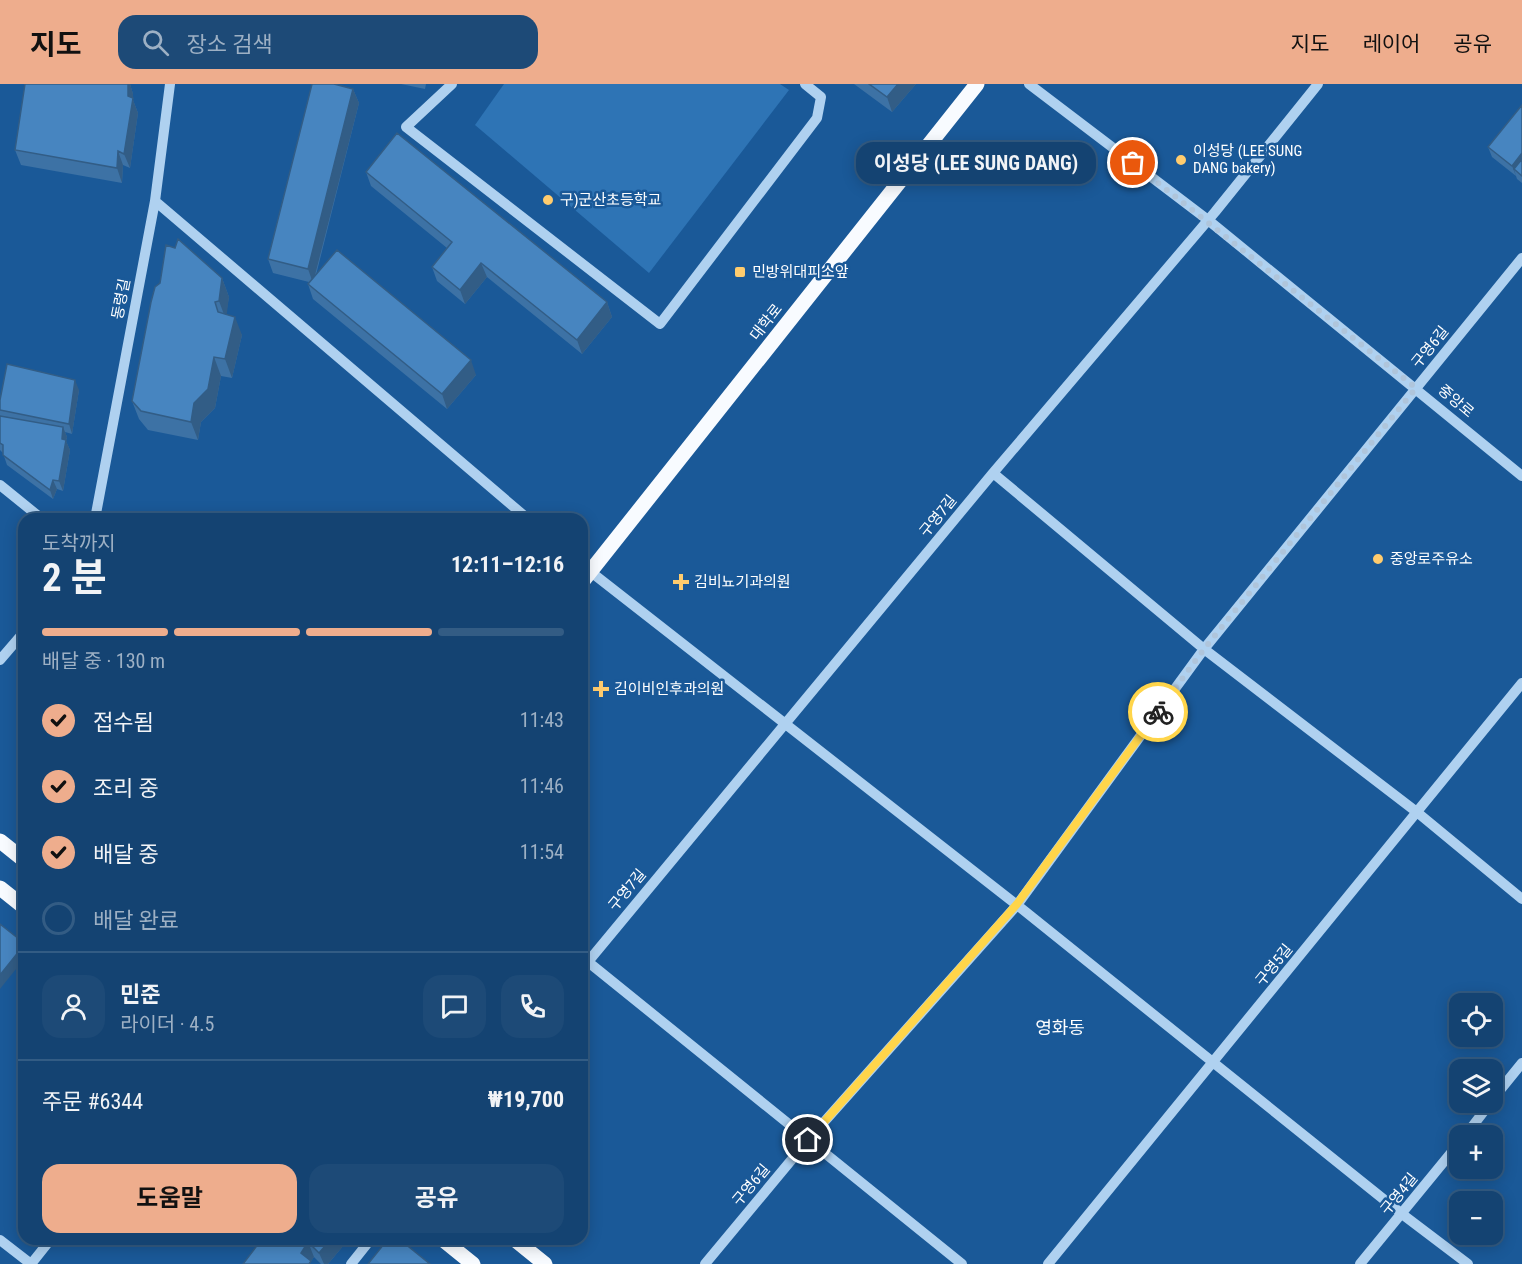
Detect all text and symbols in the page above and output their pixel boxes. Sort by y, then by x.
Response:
search box [118,15,538,69]
icon: search [139,26,172,59]
text: 지도 [30,28,82,61]
text: 장소 검색 [187,32,273,57]
text: 지도 [1291,32,1329,56]
text: 레이어 [1362,32,1420,56]
text: 공유 [1453,32,1492,56]
pin [1107,137,1158,188]
callout: 이성당 (LEE SUNG DANG) [857,142,1097,184]
place label: 이성당 (LEE SUNG DANG bakery) [1193,142,1302,177]
icon: bag [1116,146,1149,179]
text: 이성당 (LEE SUNG DANG) [874,151,1078,175]
marker: 이성당 (LEE SUNG DANG bakery) [1174,153,1188,167]
place label: 구)군산초등학교 [560,191,661,209]
marker: 구)군산초등학교 [541,193,555,207]
place label: 민방위대피소앞 [752,263,849,281]
marker: 민방위대피소앞 [733,265,747,279]
street label: 동령길 [108,277,134,321]
street label: 대학로 [746,300,786,344]
street label: 구영6길 [1408,322,1452,372]
street label: 중앙로 [1434,381,1478,421]
street label: 구영7길 [916,491,960,541]
text: 도착까지 [42,531,116,555]
place label: 중앙로주유소 [1390,550,1473,568]
text: 12:11–12:16 [451,552,564,577]
marker: 중앙로주유소 [1371,552,1385,566]
text: 2 분 [42,555,107,601]
marker: 김비뇨기과의원 [672,573,690,591]
place label: 김비뇨기과의원 [694,573,791,591]
text: 배달 중 · 130 m [42,649,165,673]
marker: 김이비인후과의원 [592,680,610,698]
place label: 김이비인후과의원 [614,680,724,698]
courier [1128,682,1188,742]
icon: bike [1142,696,1175,729]
icon: check [42,704,75,737]
text: 11:43 [520,708,564,732]
text: 접수됨 [93,710,154,735]
icon: check [42,770,75,803]
text: 11:46 [520,774,564,798]
text: 조리 중 [93,776,159,801]
icon: check [42,836,75,869]
text: 11:54 [520,840,564,864]
text: 배달 중 [93,842,159,867]
street label: 구영7길 [604,866,650,914]
text: 배달 완료 [93,908,179,933]
street label: 구영5길 [1252,940,1296,990]
button: person [42,975,105,1038]
button: chat [423,975,486,1038]
button: phone [501,975,564,1038]
text: 민준 [120,982,160,1007]
map controls [1449,993,1503,1245]
button: locate [1449,993,1503,1047]
text: 라이더 · 4.5 [120,1012,214,1036]
district label: 영화동 [1035,1017,1085,1038]
button: layers [1449,1059,1503,1113]
text: ₩19,700 [488,1087,564,1112]
text: 주문 #6344 [42,1089,143,1114]
pin [782,1114,833,1165]
icon: home [791,1123,824,1156]
button: + [1449,1125,1503,1179]
street label: 구영6길 [728,1161,774,1209]
button: 도움말 [42,1164,297,1233]
button: 공유 [309,1164,564,1233]
street label: 구영4길 [1377,1169,1421,1219]
button: − [1449,1191,1503,1245]

